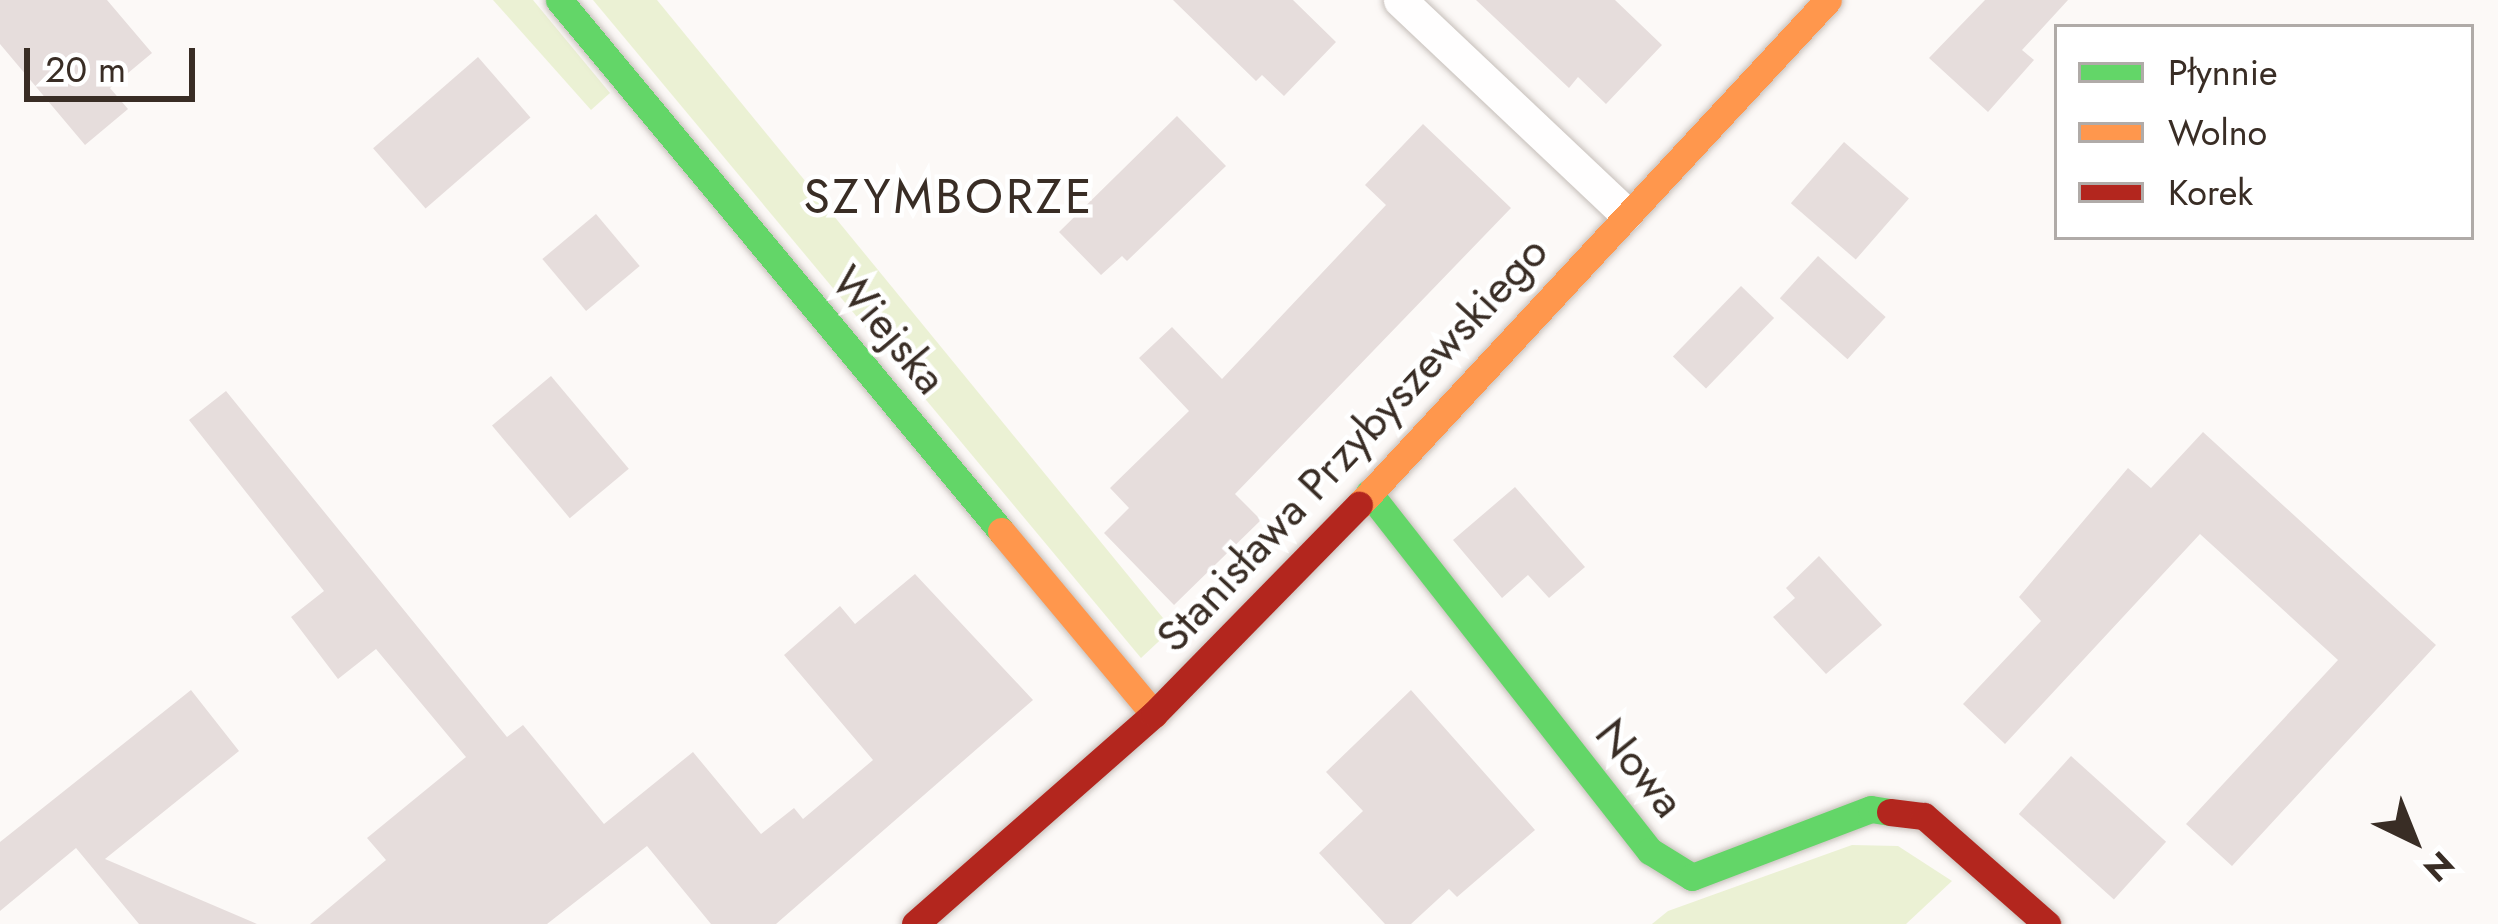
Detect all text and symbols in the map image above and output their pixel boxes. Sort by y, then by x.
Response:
scale bar [30,24,201,98]
legend [2054,24,2474,240]
text: 20 m [45,43,126,95]
text: Płynnie [2168,46,2278,98]
text: Wolno [2168,106,2267,158]
text: Korek [2168,166,2253,218]
district label: SZYMBORZE [804,168,1094,226]
street label: Stanisława Przybyszewskiego [1145,225,1559,663]
street label: Wiejska [820,255,958,405]
street label: Nowa [1584,708,1696,828]
north arrow [2354,780,2474,900]
text: N [2413,841,2465,893]

